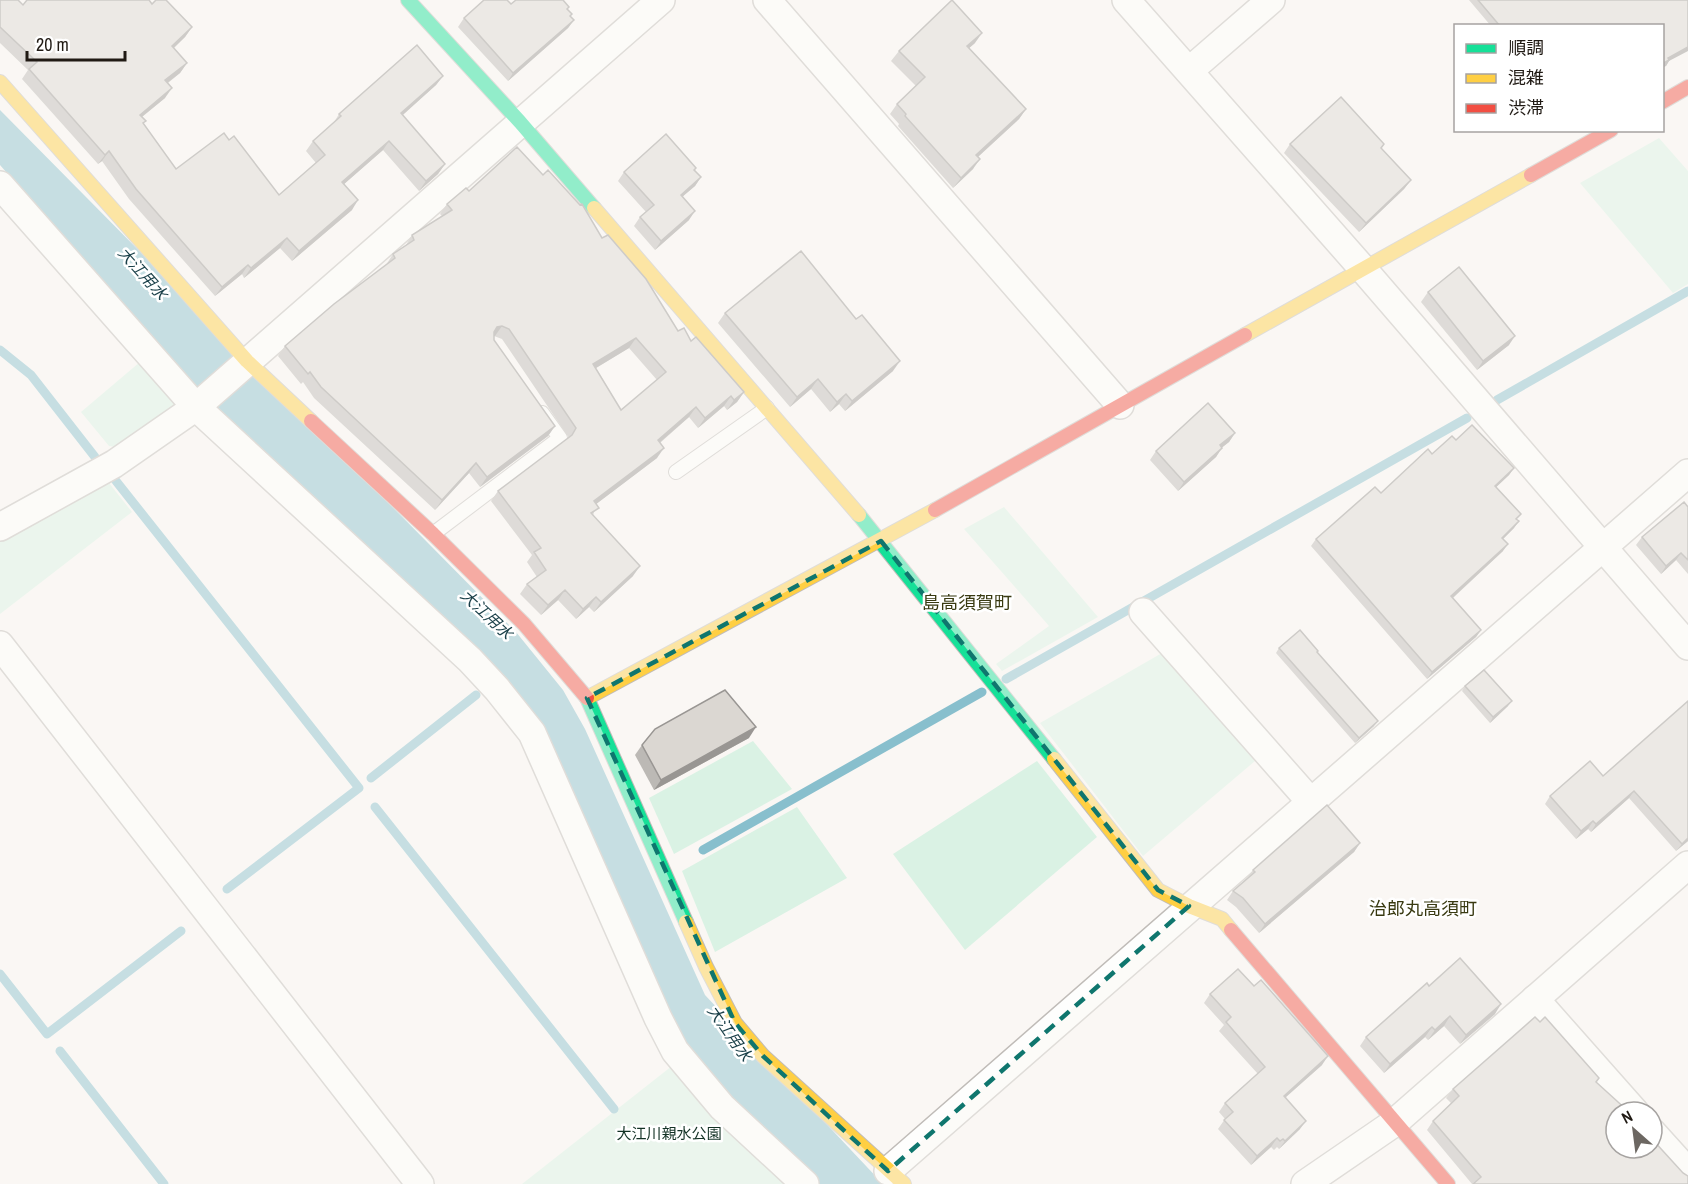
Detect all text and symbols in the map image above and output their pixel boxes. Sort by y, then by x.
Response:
scale bar [27,24,124,62]
legend [1454,24,1664,132]
text: 20 m [36,32,69,57]
text: 順調 [1508,35,1544,60]
text: 混雑 [1508,65,1544,90]
text: 渋滞 [1508,95,1544,120]
water label: 大江用水 [113,242,174,306]
water label: 大江用水 [456,584,519,645]
district label: 島高須賀町 [922,590,1012,615]
district label: 治郎丸高須町 [1369,896,1477,921]
water label: 大江用水 [703,1000,759,1067]
north arrow [1604,1100,1664,1160]
text: N [1618,1105,1636,1129]
park label: 大江川親水公園 [616,1123,722,1144]

